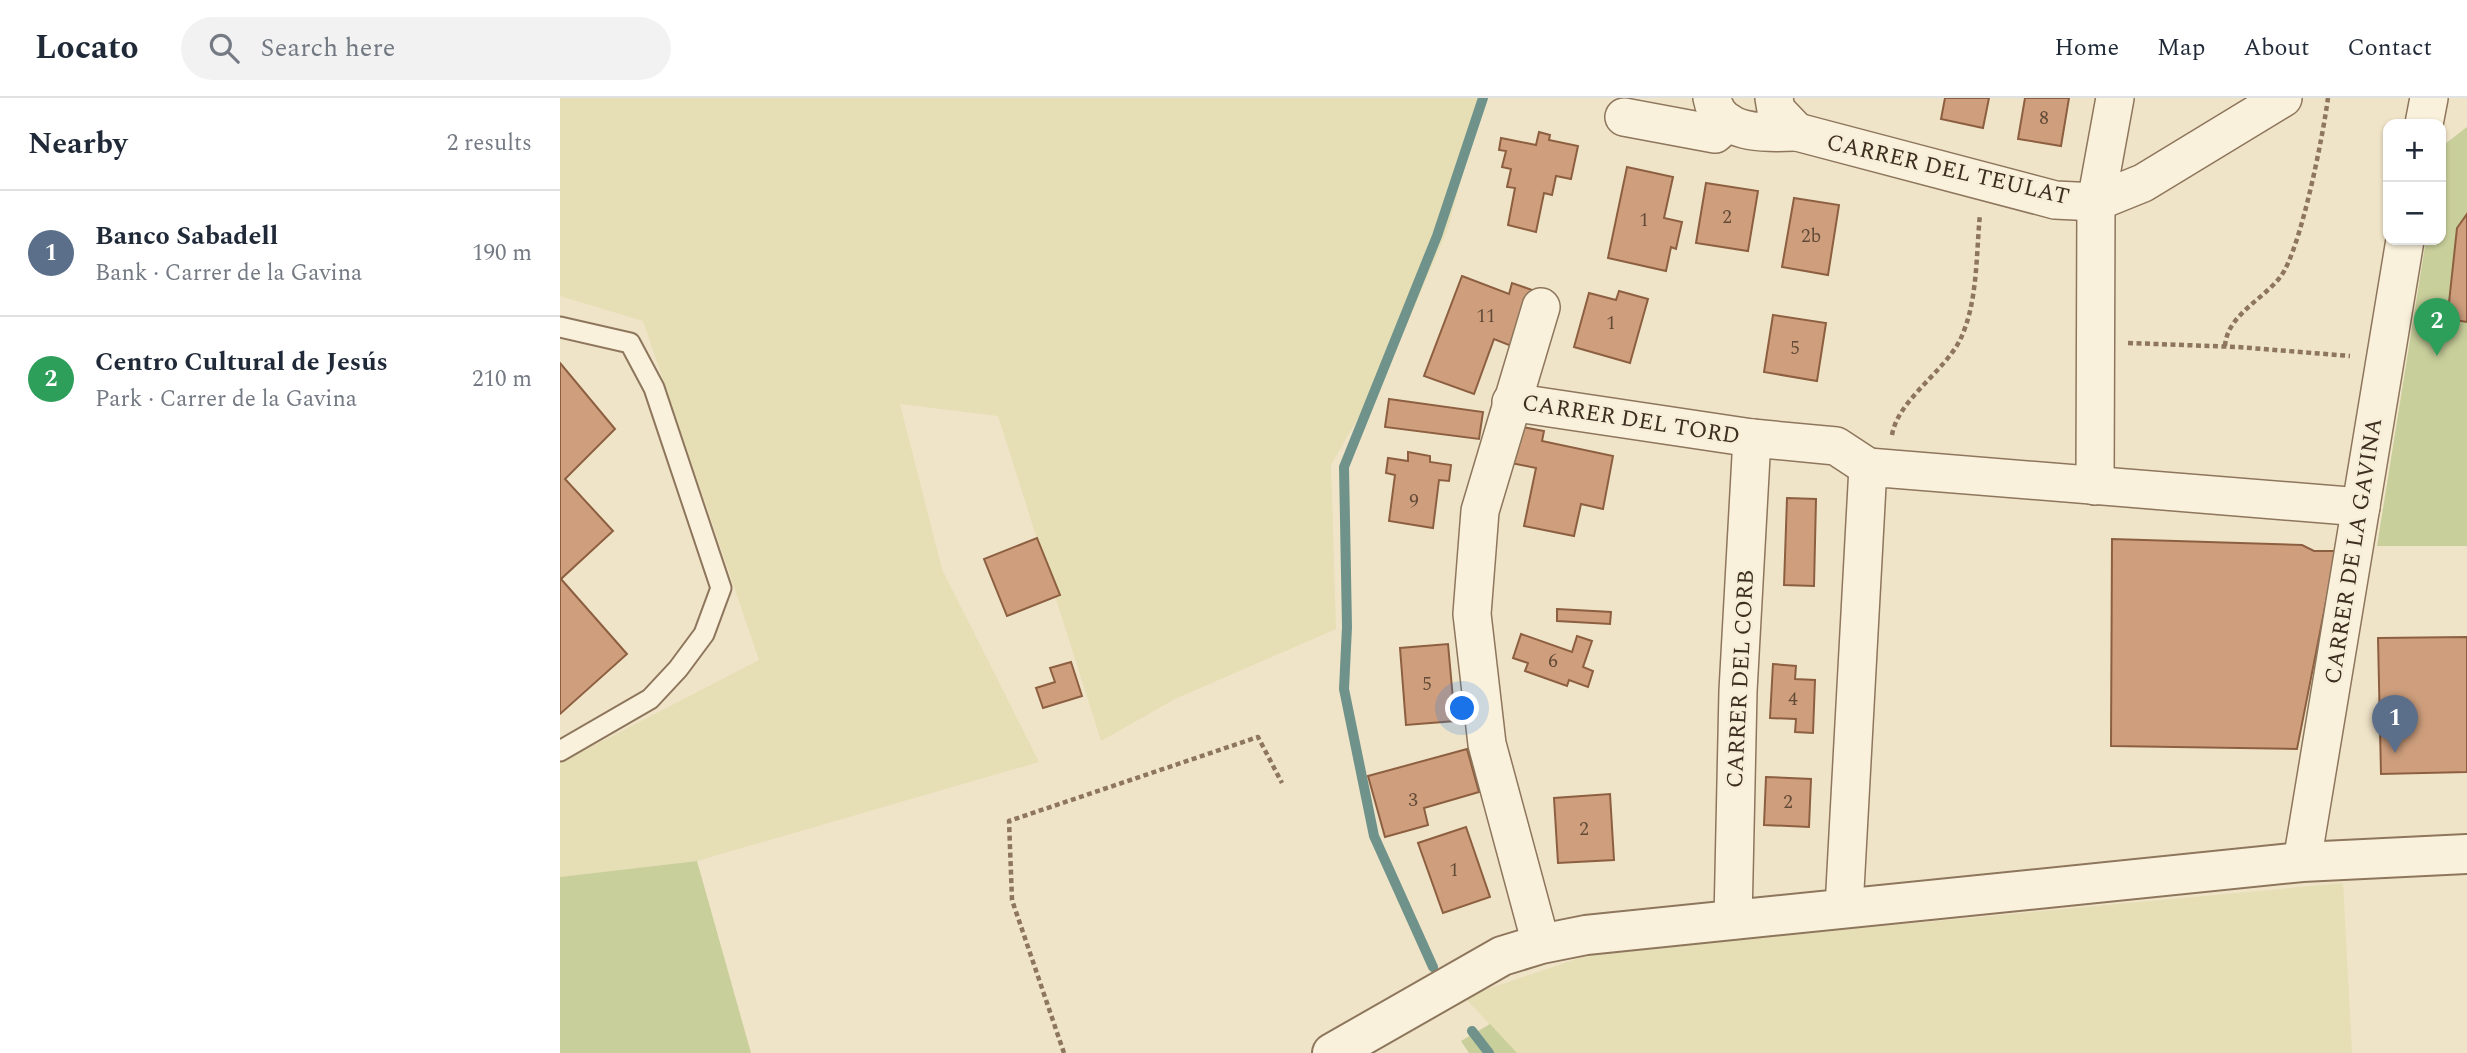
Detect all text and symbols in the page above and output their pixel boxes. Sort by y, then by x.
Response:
search box [181,17,671,80]
text: Locato [35,23,139,73]
text: Search here [261,28,395,68]
icon: search [205,29,243,67]
text: Home [2054,30,2119,66]
text: Map [2157,30,2205,66]
text: About [2243,30,2309,66]
text: Contact [2347,30,2432,66]
house number: 8 [2039,104,2049,133]
map controls [2383,119,2446,245]
button: + [2383,119,2446,182]
text: Nearby [28,121,127,167]
street label: CARRER DEL TEULAT [1823,125,2073,215]
text: 2 results [447,126,532,161]
button: − [2383,182,2446,245]
house number: 2 [1722,203,1732,232]
house number: 1 [1639,206,1649,235]
text: Banco Sabadell [95,216,278,256]
house number: 2b [1801,222,1821,251]
text: 1 [45,236,57,271]
text: 190 m [472,236,532,271]
text: Bank · Carrer de la Gavina [95,256,362,291]
pin: 2 [2414,298,2460,356]
house number: 11 [1476,302,1496,331]
house number: 1 [1606,309,1616,338]
house number: 5 [1790,334,1800,363]
text: Centro Cultural de Jesús [95,342,388,382]
text: 2 [45,362,57,397]
text: 210 m [472,362,532,397]
text: Park · Carrer de la Gavina [95,382,357,417]
street label: CARRER DEL TORD [1520,386,1742,454]
street label: CARRER DE LA GAVINA [2316,415,2392,687]
house number: 9 [1409,487,1419,516]
street label: CARRER DEL CORB [1718,569,1764,789]
house number: 6 [1548,647,1558,676]
house number: 5 [1422,670,1432,699]
house number: 4 [1788,685,1798,714]
your location [1445,691,1479,725]
pin: 1 [2372,695,2418,753]
house number: 3 [1408,786,1418,815]
house number: 2 [1783,788,1793,817]
house number: 2 [1579,815,1589,844]
house number: 1 [1449,856,1459,885]

